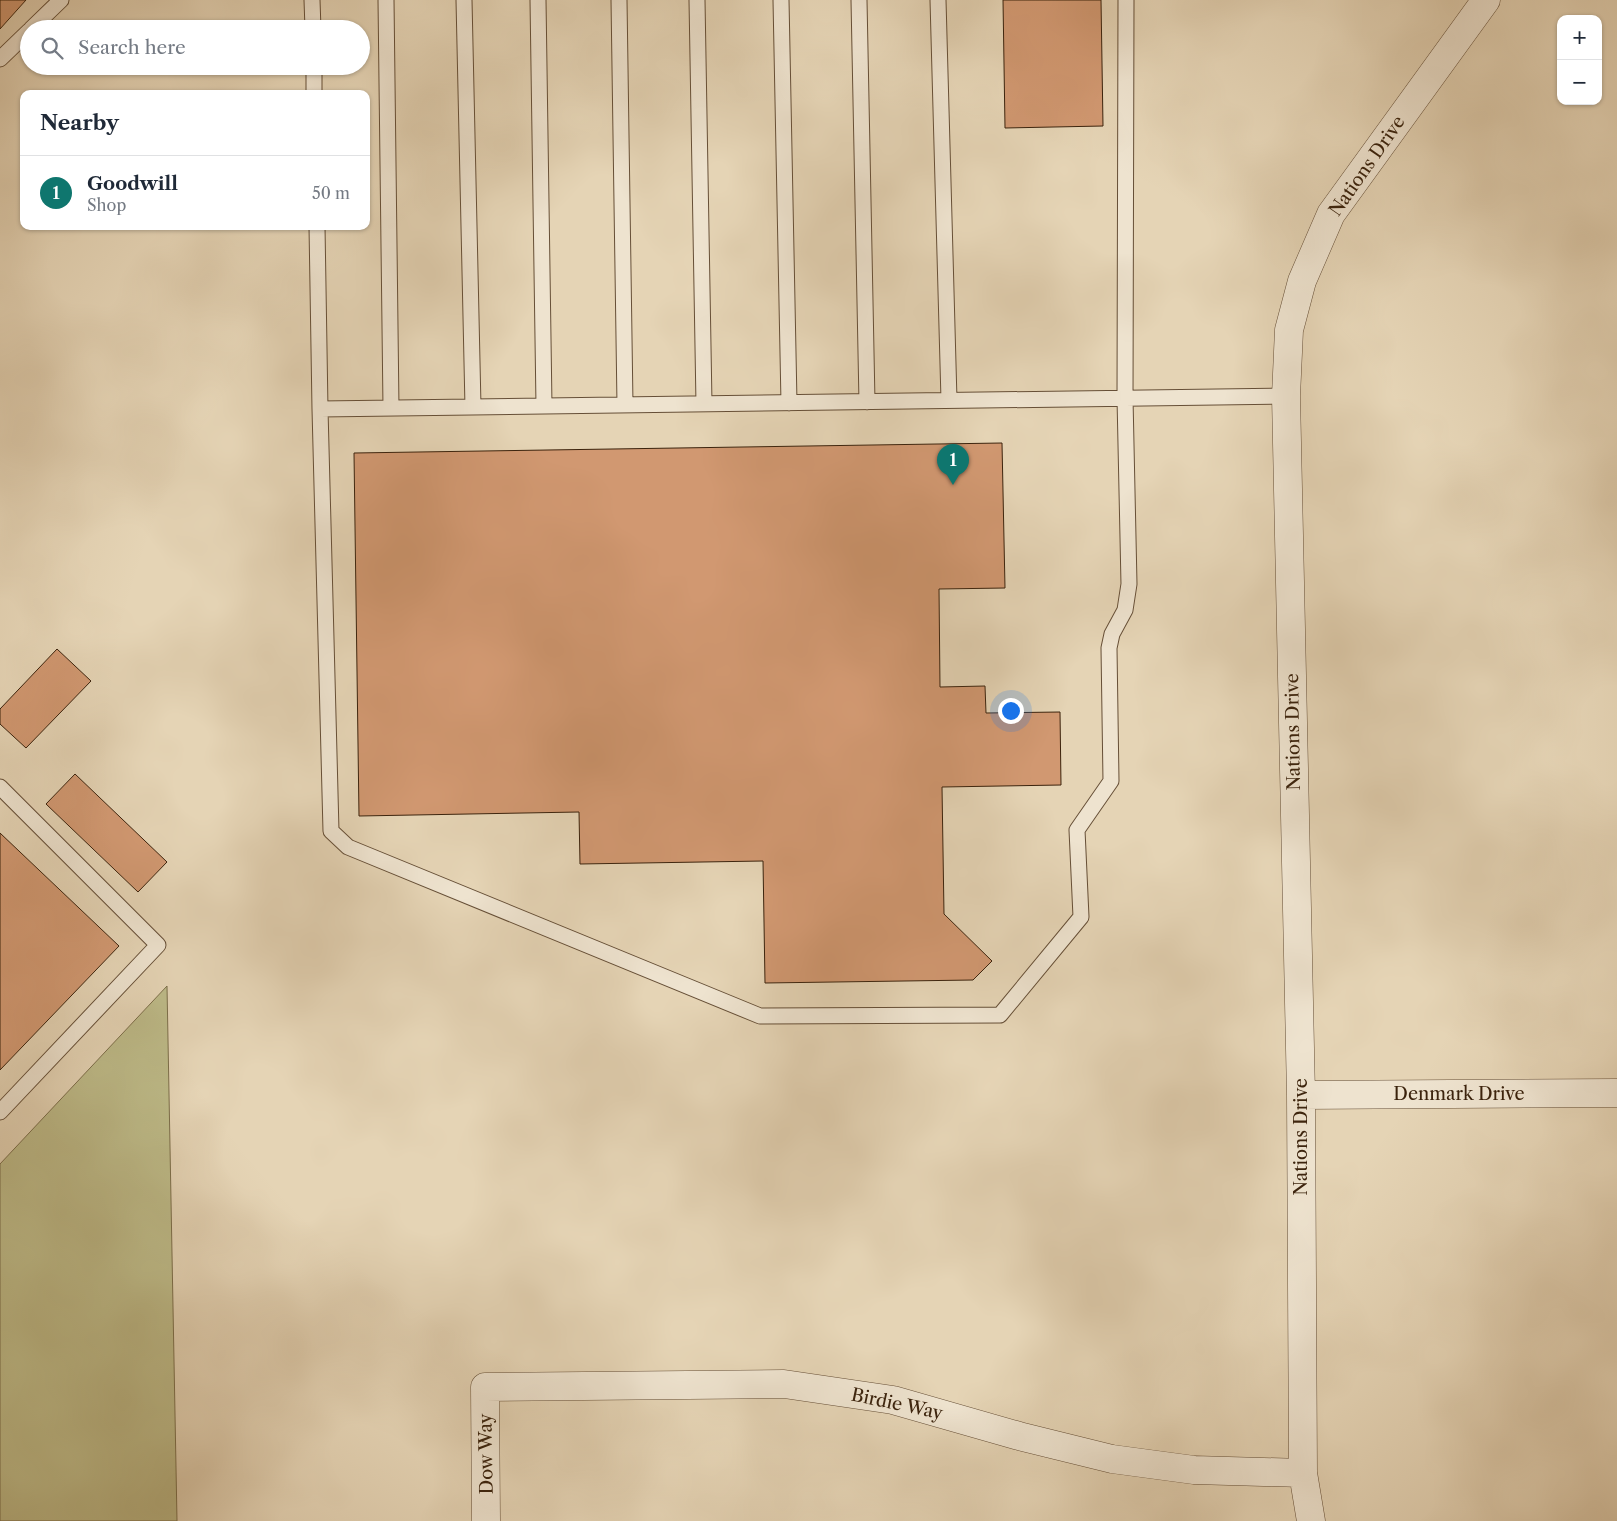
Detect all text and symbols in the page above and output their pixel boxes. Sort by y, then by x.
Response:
map controls [1557,15,1602,105]
button: + [1557,15,1602,60]
search box [20,20,370,75]
icon: search [38,34,66,62]
text: Search here [78,36,186,59]
button: − [1557,60,1602,105]
text: Nearby [40,110,119,135]
street label: Nations Drive [1324,112,1410,220]
text: Goodwill [87,172,178,195]
text: 1 [52,183,60,203]
text: 50 m [312,183,350,203]
text: Shop [87,195,126,215]
pin: 1 [937,444,969,485]
street label: Nations Drive [1281,673,1305,791]
your location [998,698,1024,724]
street label: Nations Drive [1290,1078,1312,1196]
street label: Denmark Drive [1393,1083,1525,1105]
street label: Birdie Way [849,1384,946,1425]
street label: Dow Way [474,1412,498,1495]

